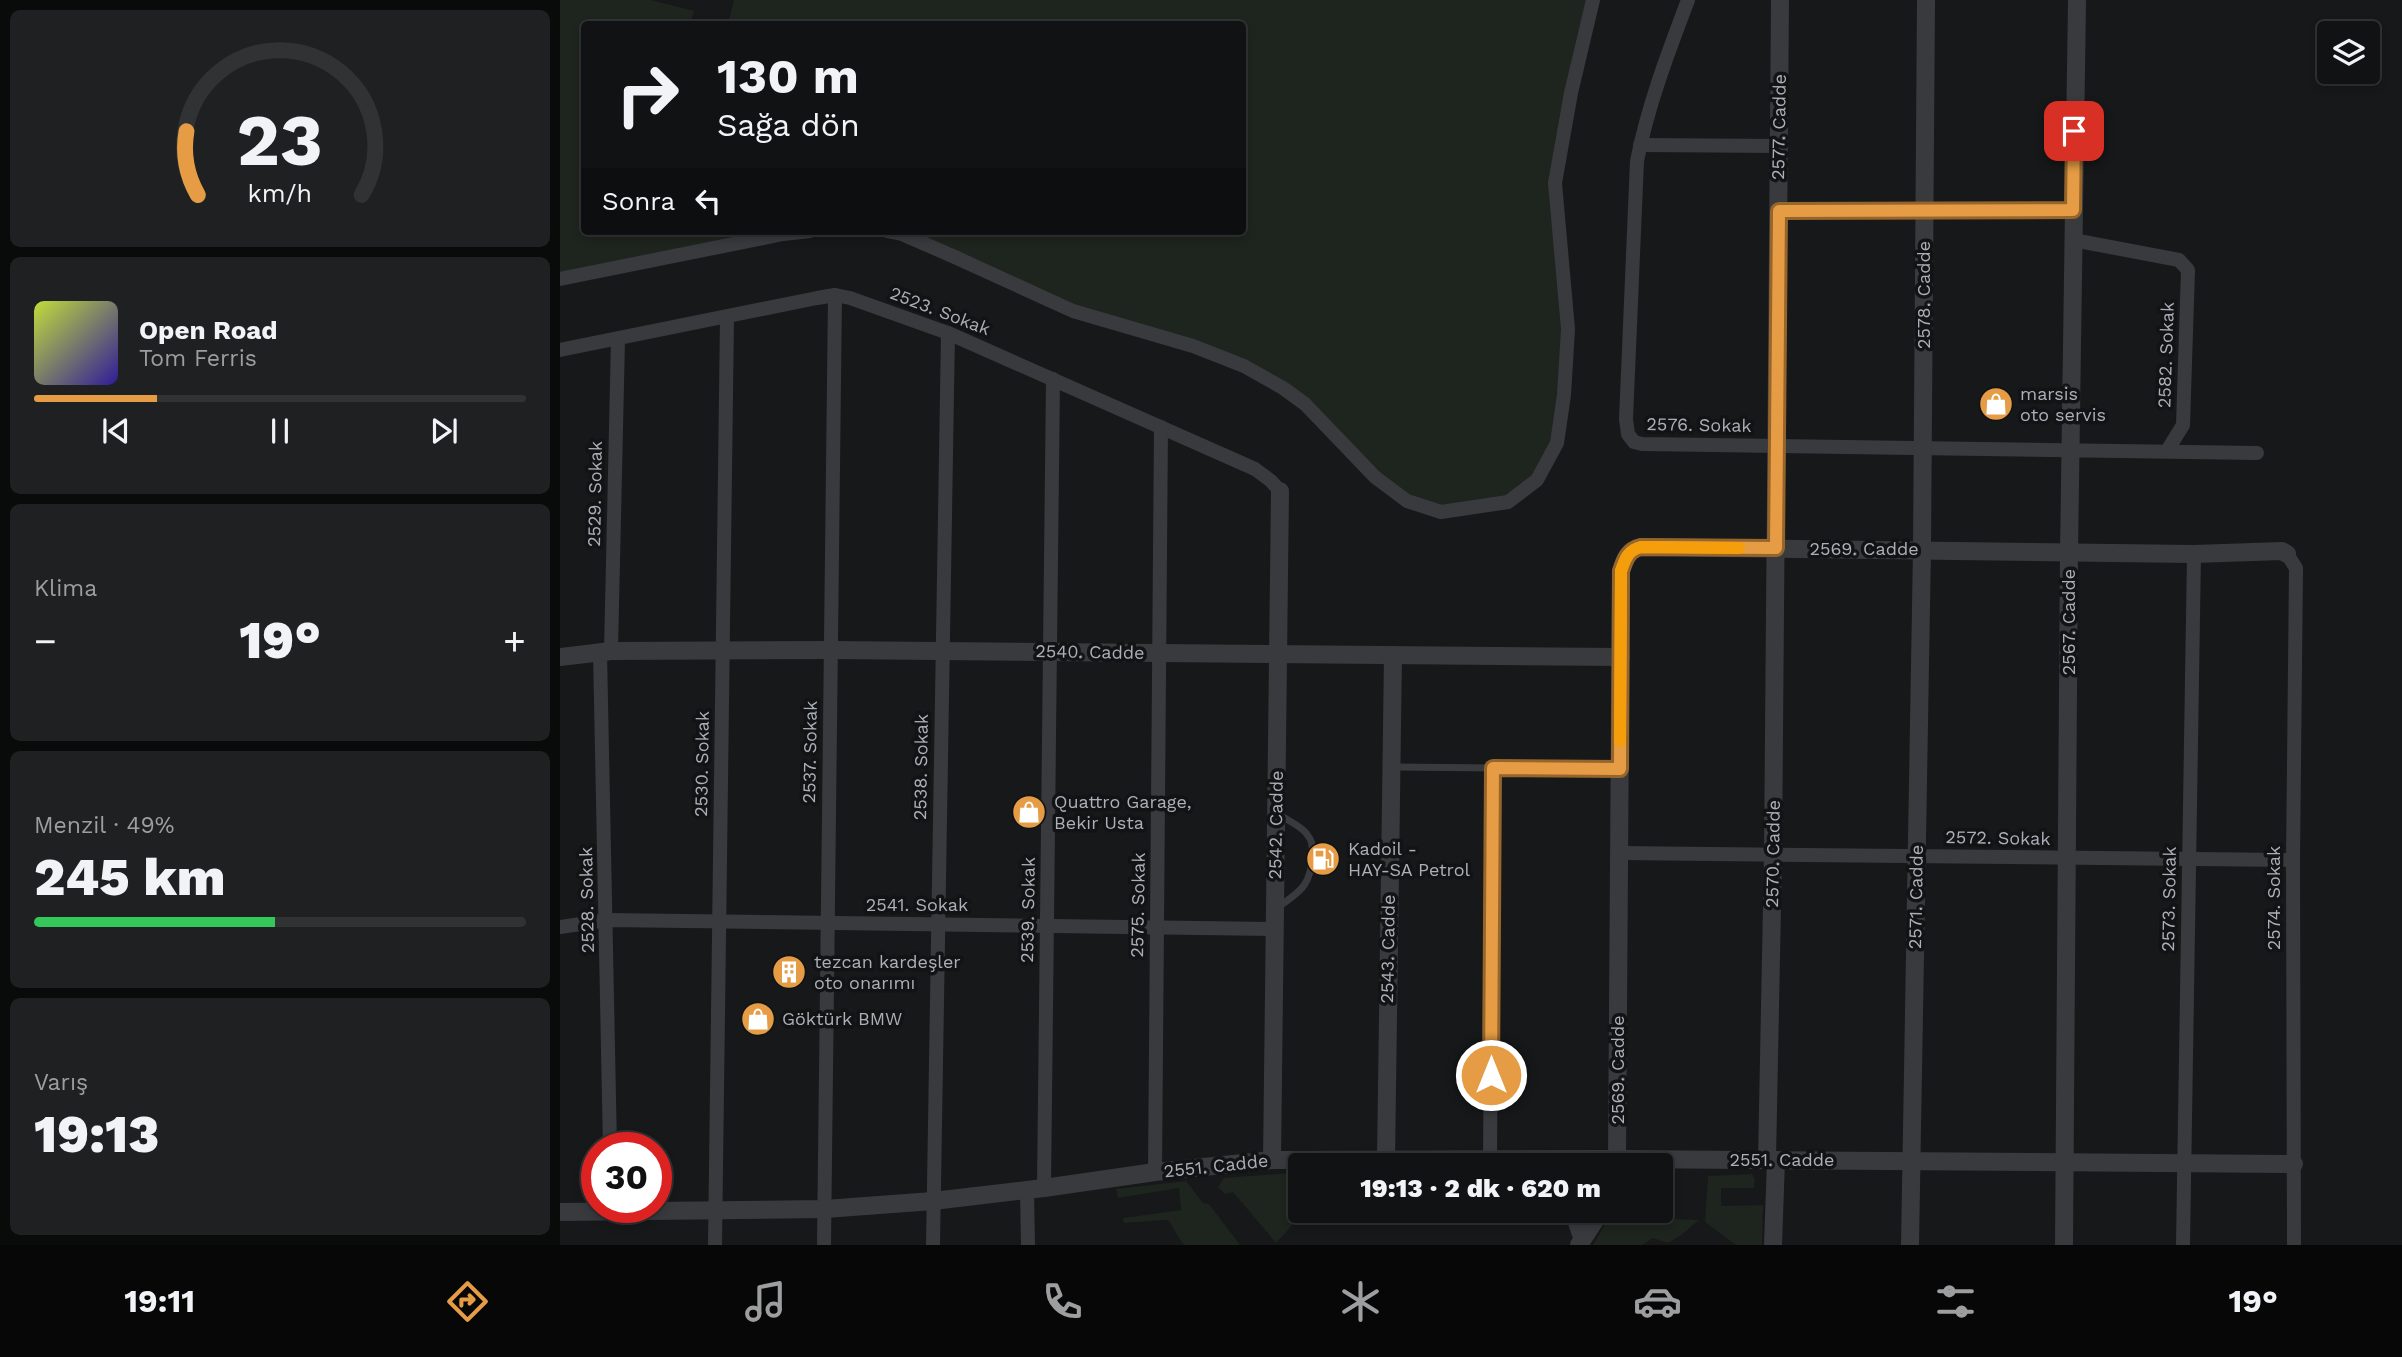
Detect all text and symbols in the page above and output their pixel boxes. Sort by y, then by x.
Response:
map controls [2317,21,2380,84]
button: layers [2317,21,2380,84]
text: 130 m [717,47,859,105]
icon: right [602,49,693,140]
street label: 2577. Cadde [1767,74,1790,180]
text: 23 [237,97,323,183]
pin [2044,101,2104,161]
text: Sağa dön [717,106,860,144]
icon: arrive [2055,112,2093,150]
text: km/h [248,178,312,207]
icon: left [689,182,727,220]
text: Sonra [602,186,675,216]
street label: 2578. Cadde [1913,241,1934,349]
street label: 2523. Sokak [887,282,993,339]
street label: 2582. Sokak [2153,302,2178,408]
text: Open Road [139,315,277,345]
text: Tom Ferris [139,345,257,372]
place label: marsis oto servis [2020,383,2106,425]
shop icon: marsis oto servis [1977,385,2015,423]
icon: previous [97,412,135,450]
icon: pause [261,412,299,450]
icon: next [425,412,463,450]
street label: 2576. Sokak [1646,413,1752,436]
street label: 2529. Sokak [583,441,606,547]
street label: 2569. Cadde [1809,538,1919,559]
street label: 2567. Cadde [2058,569,2079,675]
text: Klima [34,575,97,602]
text: 19° [239,610,321,671]
text: − [34,619,57,663]
text: + [503,619,526,663]
street label: 2540. Cadde [1035,640,1145,663]
street label: 2537. Sokak [798,700,821,804]
street label: 2530. Sokak [690,711,713,817]
street label: 2538. Sokak [909,714,932,820]
street label: 2542. Cadde [1264,770,1287,880]
place label: Quattro Garage, Bekir Usta [1054,791,1192,833]
shop icon: Quattro Garage, Bekir Usta [1010,793,1048,831]
street label: 2570. Cadde [1761,800,1784,908]
text: Menzil · 49% [34,812,174,839]
street label: 2572. Sokak [1945,826,2051,849]
place label: Kadoil - HAY-SA Petrol [1348,838,1470,880]
fuel station icon: Kadoil - HAY-SA Petrol [1304,840,1342,878]
street label: 2571. Cadde [1904,845,1927,949]
street label: 2573. Sokak [2157,846,2180,952]
street label: 2574. Sokak [2263,846,2284,950]
text: 245 km [34,847,226,908]
street label: 2528. Sokak [575,847,598,953]
street label: 2575. Sokak [1126,852,1149,958]
street label: 2539. Sokak [1016,857,1039,963]
street label: 2541. Sokak [866,894,968,915]
street label: 2543. Cadde [1376,894,1399,1004]
place label: tezcan kardeşler oto onarımı [814,951,961,993]
building icon: tezcan kardeşler oto onarımı [770,953,808,991]
shop icon: Göktürk BMW [739,1000,777,1038]
place label: Göktürk BMW [782,1008,902,1029]
street label: 2569. Cadde [1607,1015,1628,1125]
position arrow [1454,1038,1528,1112]
text: Varış [34,1069,88,1096]
text: 19:13 [34,1104,159,1165]
speed limit sign: 30 [581,1132,672,1223]
street label: 2551. Cadde [1730,1149,1834,1170]
street label: 2551. Cadde [1163,1150,1269,1181]
text: 19:13 · 2 dk · 620 m [1360,1173,1601,1203]
icon: directions [443,1277,492,1326]
icon: music [741,1277,790,1326]
icon: phone [1038,1277,1087,1326]
icon: climate [1336,1277,1385,1326]
icon: car [1633,1277,1682,1326]
icon: filters [1931,1277,1980,1326]
text: 19:11 [124,1282,195,1320]
text: 19° [2228,1282,2278,1320]

